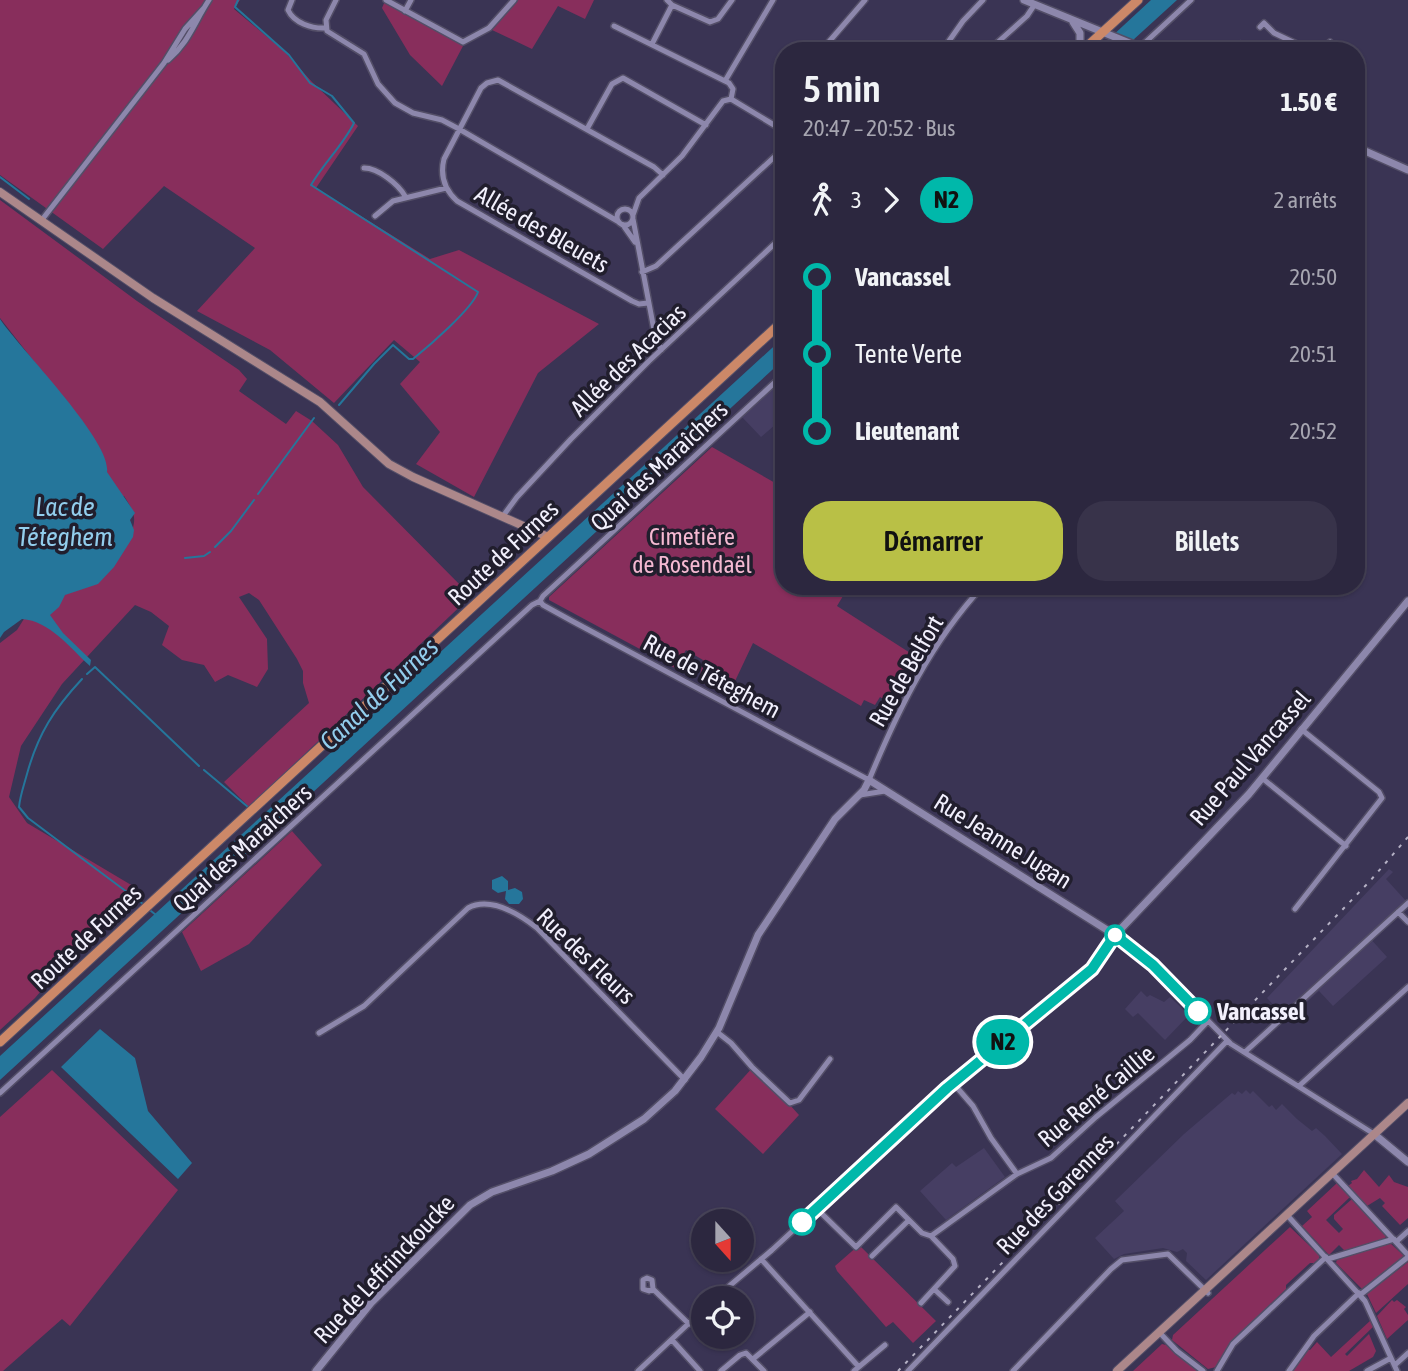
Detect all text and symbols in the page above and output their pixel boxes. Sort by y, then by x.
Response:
text: 5 min [803,67,881,110]
text: 1.50 € [1280,87,1337,117]
text: 20:47 – 20:52 · Bus [803,115,955,141]
street label: Allée des Bleuets [471,180,613,278]
icon: walk [803,181,841,219]
icon: forward [872,181,910,219]
text: N2 [934,186,959,213]
text: 3 [851,187,862,213]
text: 2 arrêts [1274,187,1337,213]
text: Vancassel [855,262,950,292]
text: 20:50 [1289,264,1337,290]
street label: Allée des Acacias [565,299,691,421]
text: Tente Verte [855,339,962,369]
text: 20:51 [1289,341,1337,367]
street label: Quai des Maraîchers [585,396,733,536]
text: Lieutenant [855,416,959,446]
text: 20:52 [1289,418,1337,444]
water label: Lac de Téteghem [17,492,113,552]
street label: Route de Furnes [442,495,564,611]
button: Démarrer [803,501,1063,581]
button: Billets [1077,501,1337,581]
park label: Cimetière de Rosendaël [632,523,752,578]
street label: Rue de Belfort [863,611,949,731]
street label: Rue de Téteghem [639,629,785,723]
water label: Canal de Furnes [314,632,444,756]
street label: Rue Paul Vancassel [1184,685,1316,831]
street label: Quai des Maraîchers [167,779,317,917]
street label: Rue Jeanne Jugan [929,788,1077,894]
street label: Route de Furnes [25,879,147,995]
street label: Rue des Fleurs [531,903,641,1009]
unlabelled marker [1105,925,1125,945]
marker: Vancassel [1185,998,1211,1024]
place label: Vancassel [1216,998,1306,1025]
line badge: N2 [972,1019,1034,1065]
text: N2 [990,1028,1016,1055]
street label: Rue René Caillie [1033,1040,1159,1152]
street label: Rue des Garennes [991,1128,1119,1260]
street label: Rue de Leffrinckoucke [308,1189,460,1349]
north arrow [691,1209,754,1272]
map controls [691,1209,754,1349]
unlabelled marker [789,1209,815,1235]
button: locate [691,1286,754,1349]

